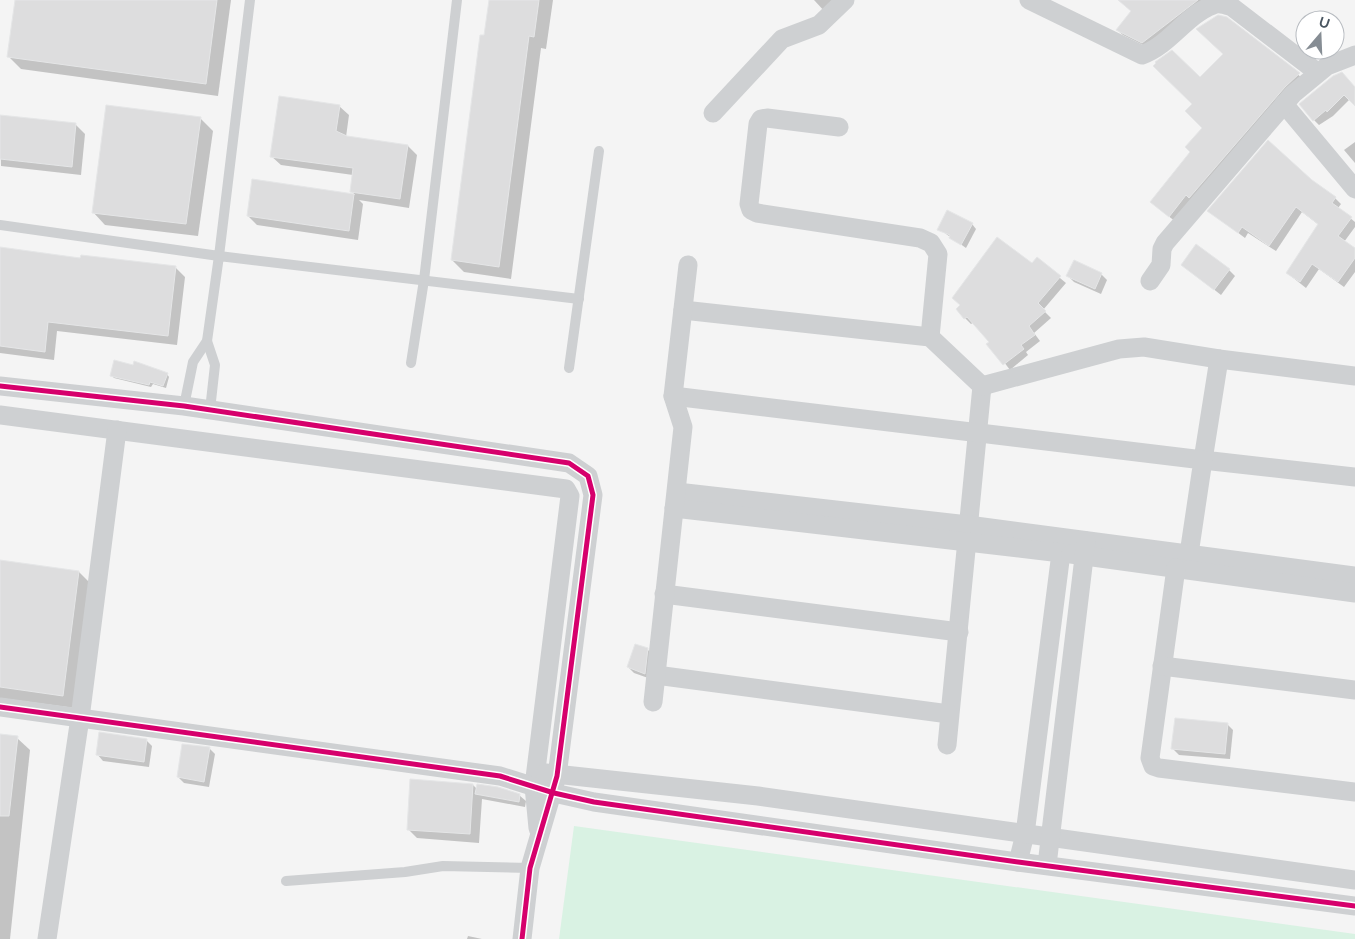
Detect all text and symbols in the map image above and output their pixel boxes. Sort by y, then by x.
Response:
north arrow [1295,10,1345,60]
text: U [1317,13,1332,32]

